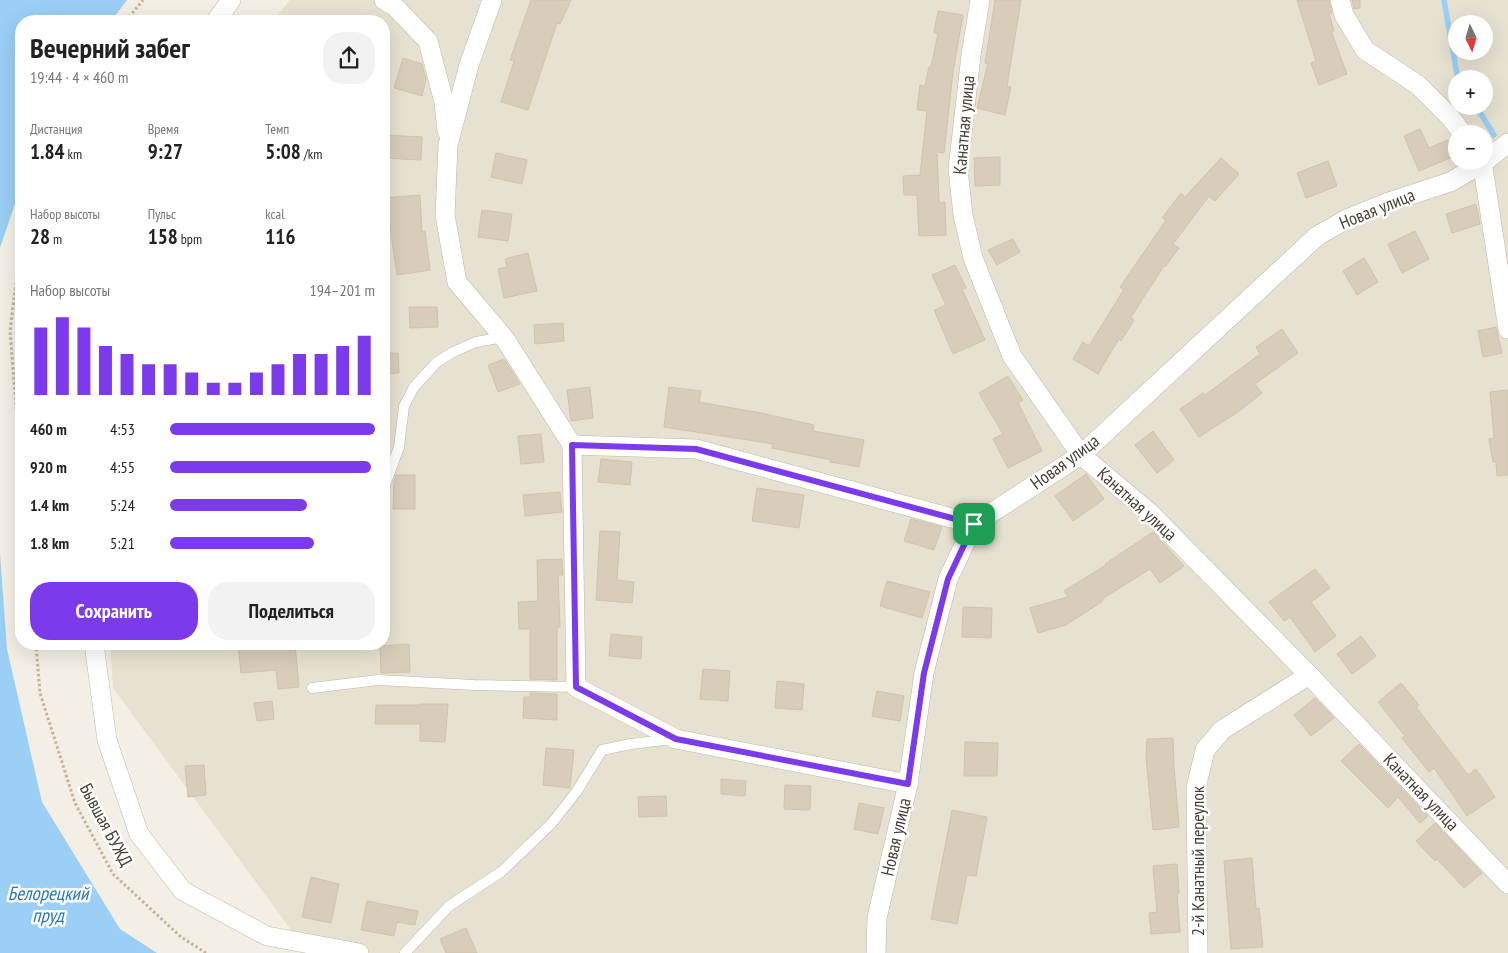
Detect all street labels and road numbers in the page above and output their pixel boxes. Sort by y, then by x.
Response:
street label: Канатная улица [948,74,979,176]
street label: Новая улица [1336,183,1418,234]
street label: Новая улица [1026,429,1104,494]
street label: Канатная улица [1093,462,1182,545]
street label: Канатная улица [1379,748,1464,835]
street label: Бывшая БУЖД [75,779,138,871]
street label: 2-й Канатный переулок [1186,786,1209,936]
street label: Новая улица [875,796,916,878]

